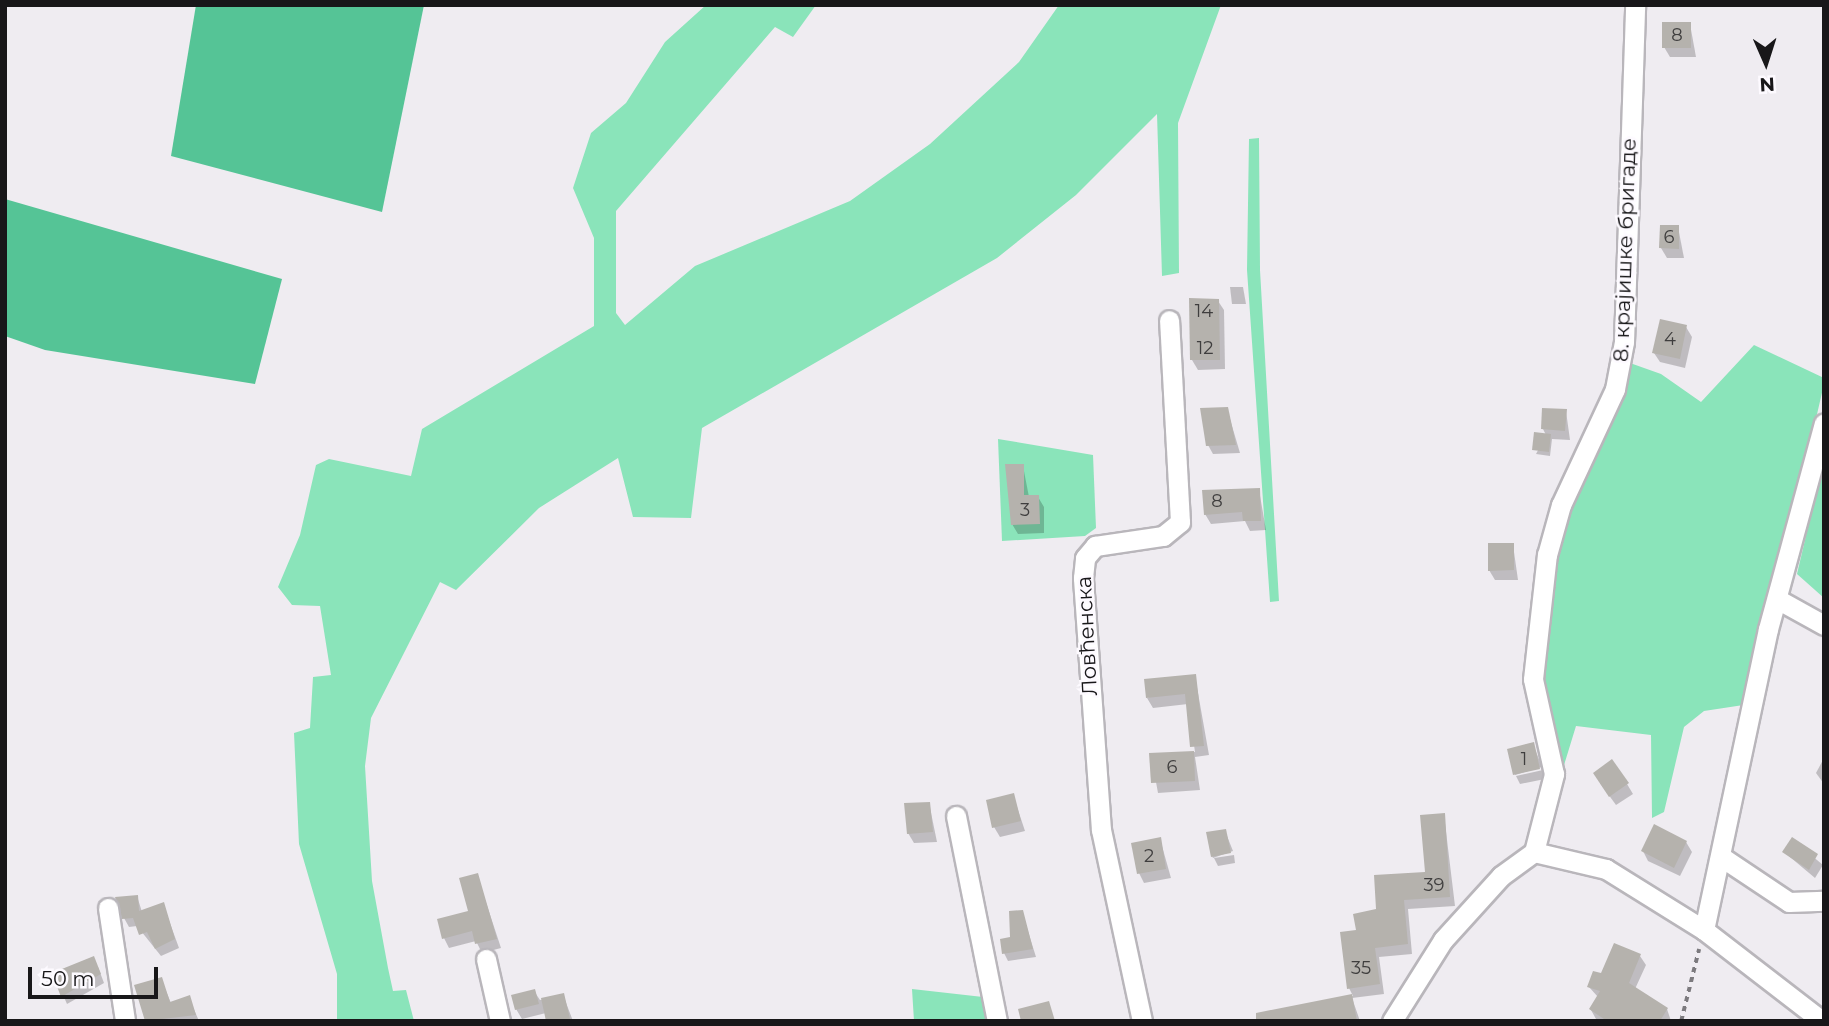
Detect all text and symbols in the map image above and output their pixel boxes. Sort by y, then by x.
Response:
house number: 8 [1671,24,1683,46]
north arrow [1731,28,1801,98]
text: N [1759,73,1775,96]
street label: 8. крајишке бригаде [1609,138,1641,362]
house number: 6 [1664,226,1674,248]
house number: 14 [1195,300,1213,322]
house number: 4 [1664,328,1676,350]
house number: 12 [1197,337,1213,359]
house number: 8 [1211,490,1223,512]
house number: 3 [1020,499,1030,521]
street label: Ловћенска [1071,575,1103,697]
house number: 1 [1521,748,1527,770]
house number: 6 [1167,756,1177,778]
house number: 2 [1144,845,1154,867]
house number: 39 [1423,874,1445,896]
scale bar [32,953,161,997]
house number: 35 [1351,957,1371,979]
text: 50 m [41,966,95,991]

